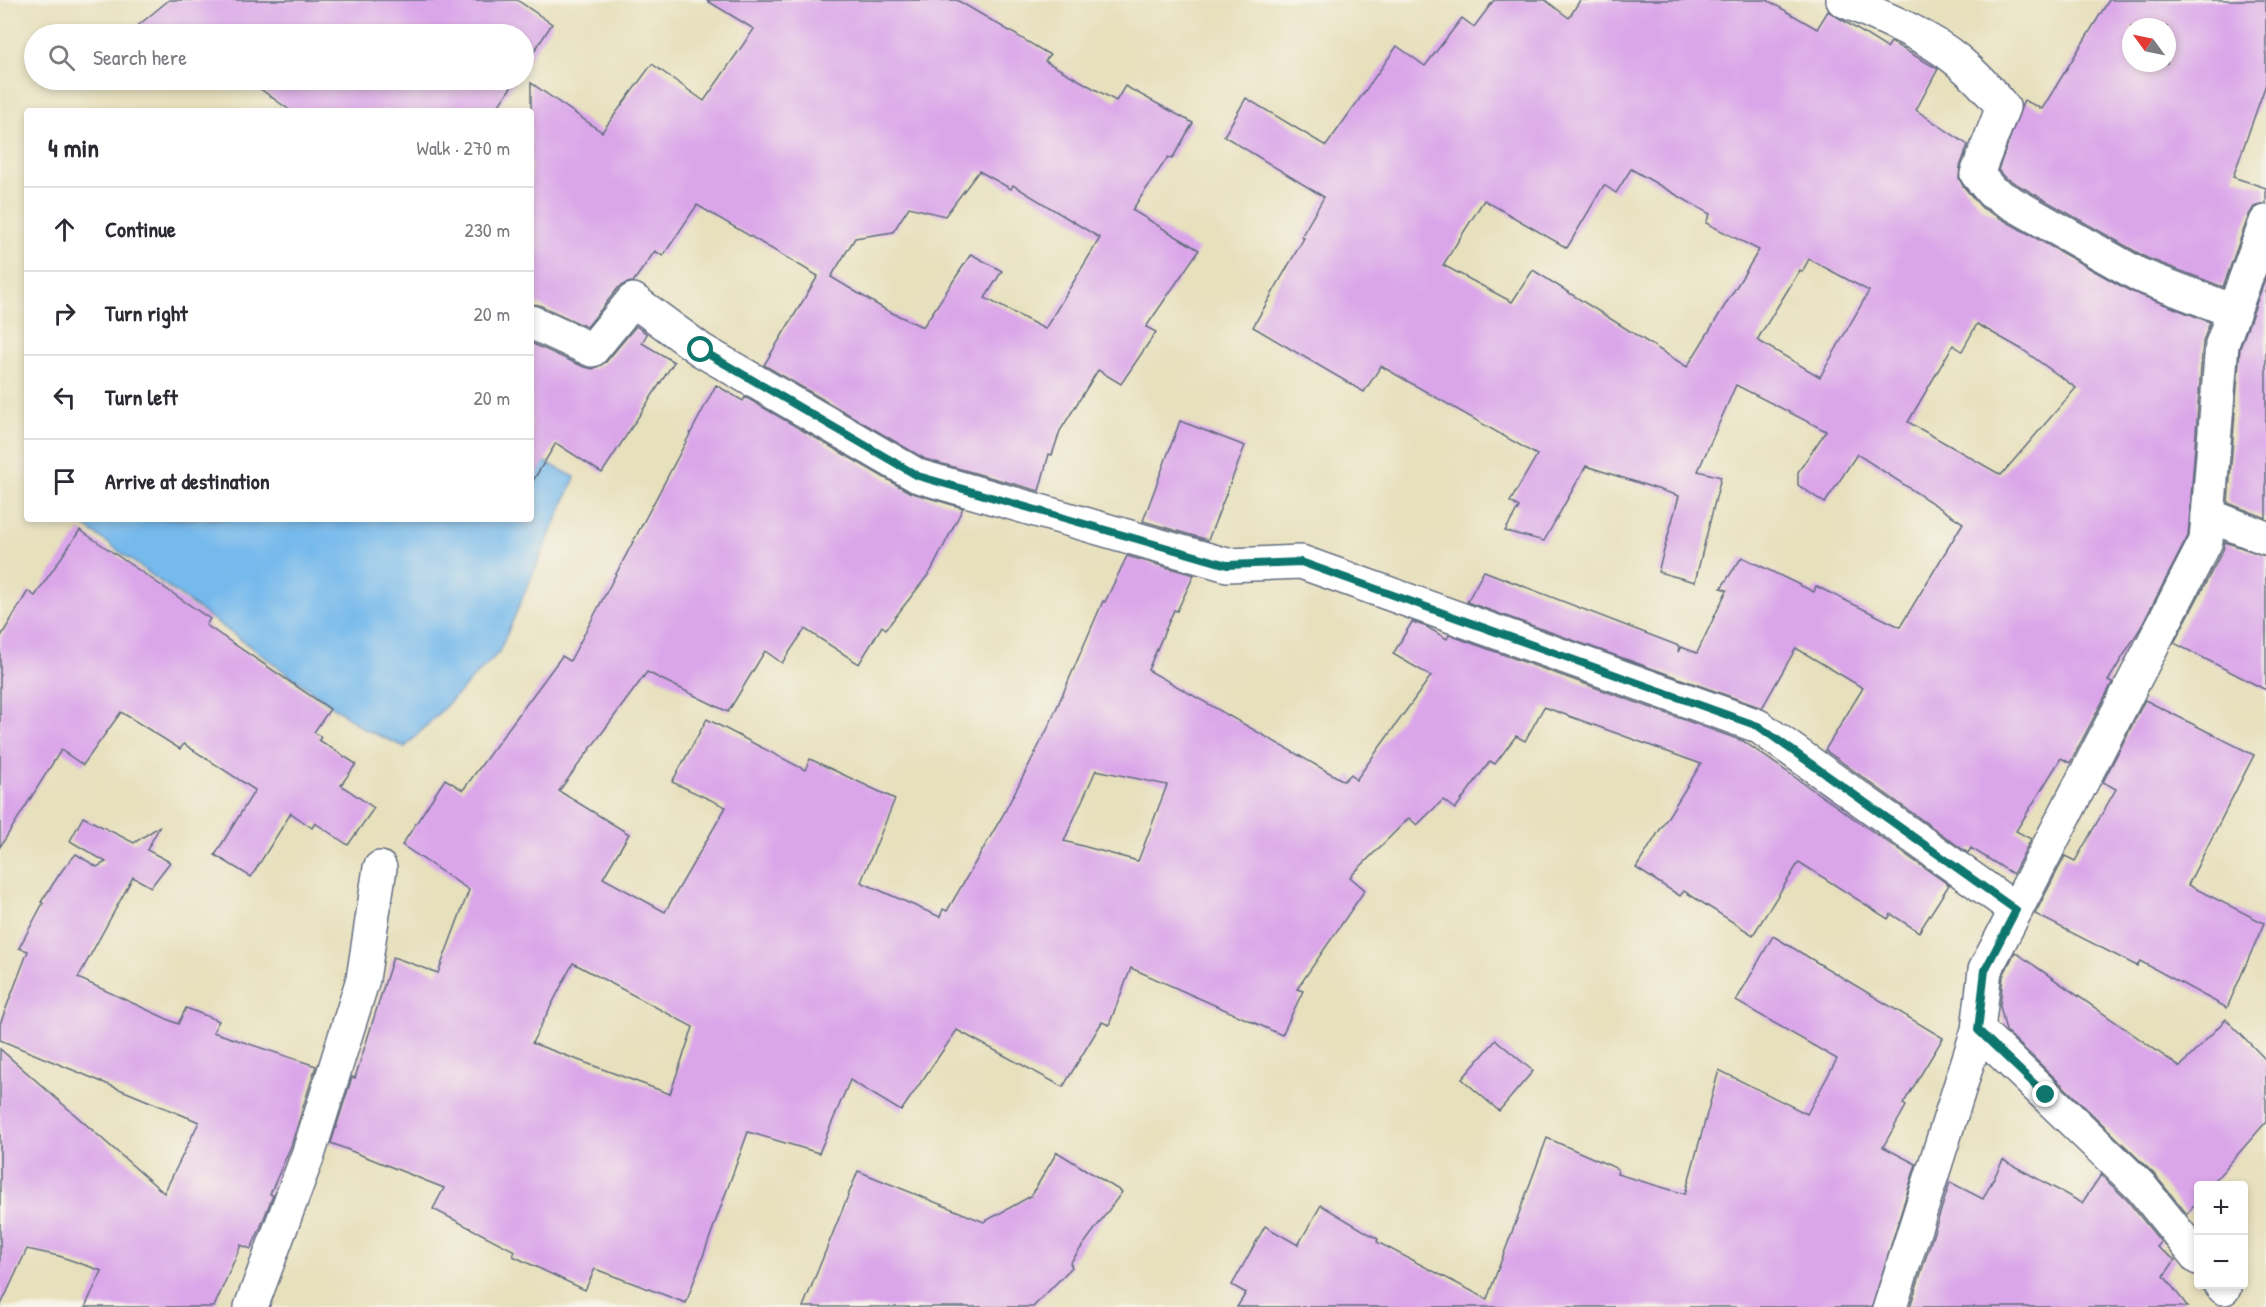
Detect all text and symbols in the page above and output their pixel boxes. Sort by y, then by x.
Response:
north arrow [2122,18,2176,72]
search box [24,24,534,90]
icon: search [45,41,78,74]
text: Search here [93,42,187,72]
text: 4 min [48,130,99,165]
text: Walk · 270 m [417,134,510,161]
icon: ahead [48,213,81,246]
text: Continue [105,214,176,244]
text: 230 m [465,216,510,243]
icon: right [48,297,81,330]
text: Turn right [105,298,188,328]
text: 20 m [473,300,510,327]
route start [687,336,713,362]
icon: left [48,381,81,414]
text: Turn left [105,382,178,412]
text: 20 m [473,384,510,411]
icon: arrive [48,465,81,498]
text: Arrive at destination [105,466,270,496]
route end [2032,1081,2058,1107]
map controls [2194,1181,2248,1289]
button: + [2194,1181,2248,1235]
button: − [2194,1235,2248,1289]

